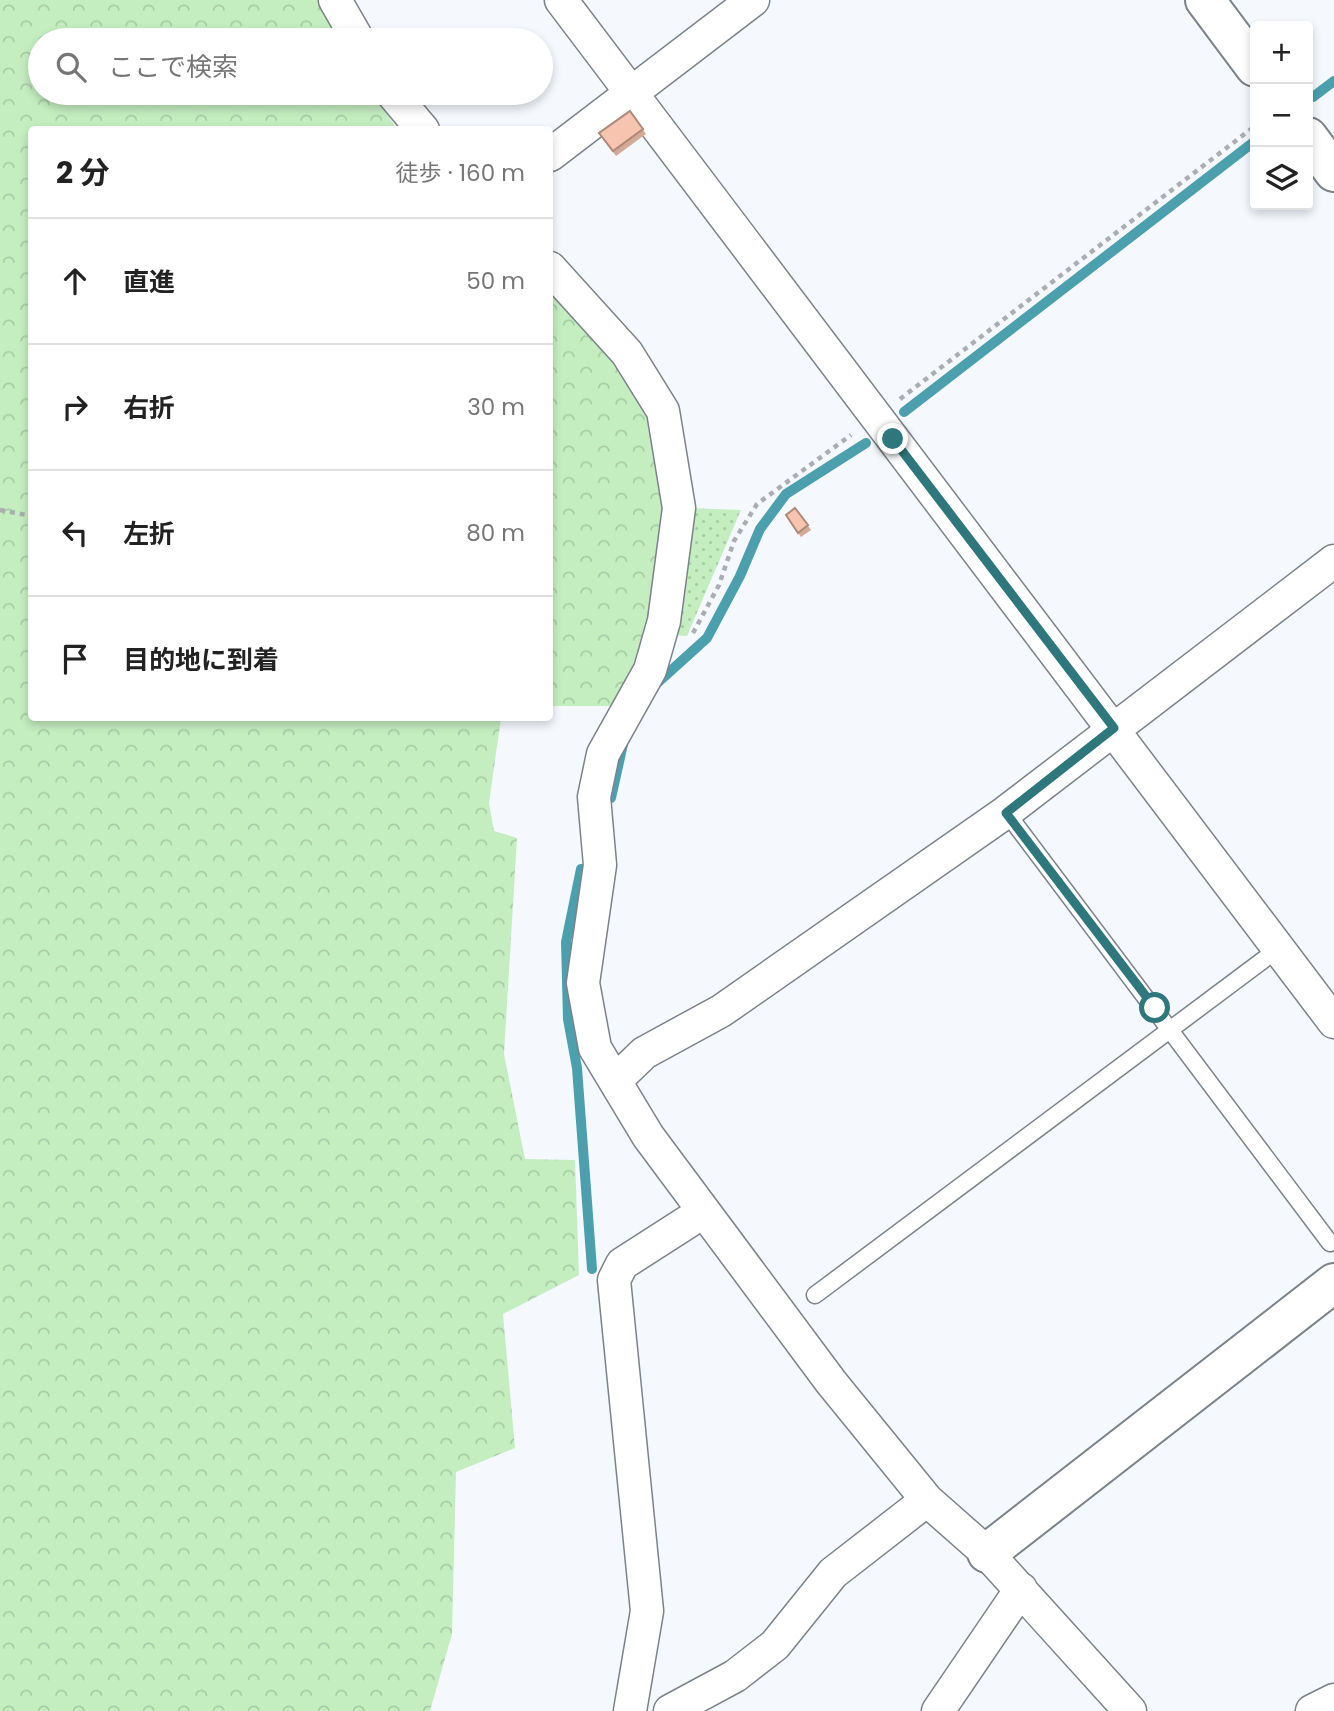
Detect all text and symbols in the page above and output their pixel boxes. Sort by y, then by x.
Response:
map controls [1250,21,1313,210]
button: + [1250,21,1313,84]
search box [28,28,553,105]
icon: search [52,48,90,86]
text: ここで検索 [108,49,238,85]
button: − [1250,84,1313,147]
button: layers [1250,147,1313,210]
text: 2 分 [56,151,110,194]
text: 徒歩 · 160 m [396,157,525,189]
icon: ahead [56,262,94,300]
text: 直進 [123,264,175,300]
text: 50 m [466,265,525,297]
icon: right [56,388,94,426]
text: 右折 [123,390,175,426]
text: 30 m [467,391,525,423]
route end [877,423,908,454]
icon: left [56,514,94,552]
text: 左折 [123,516,175,552]
text: 80 m [466,517,525,549]
icon: arrive [56,640,94,678]
text: 目的地に到着 [123,642,279,678]
route start [1139,992,1170,1023]

